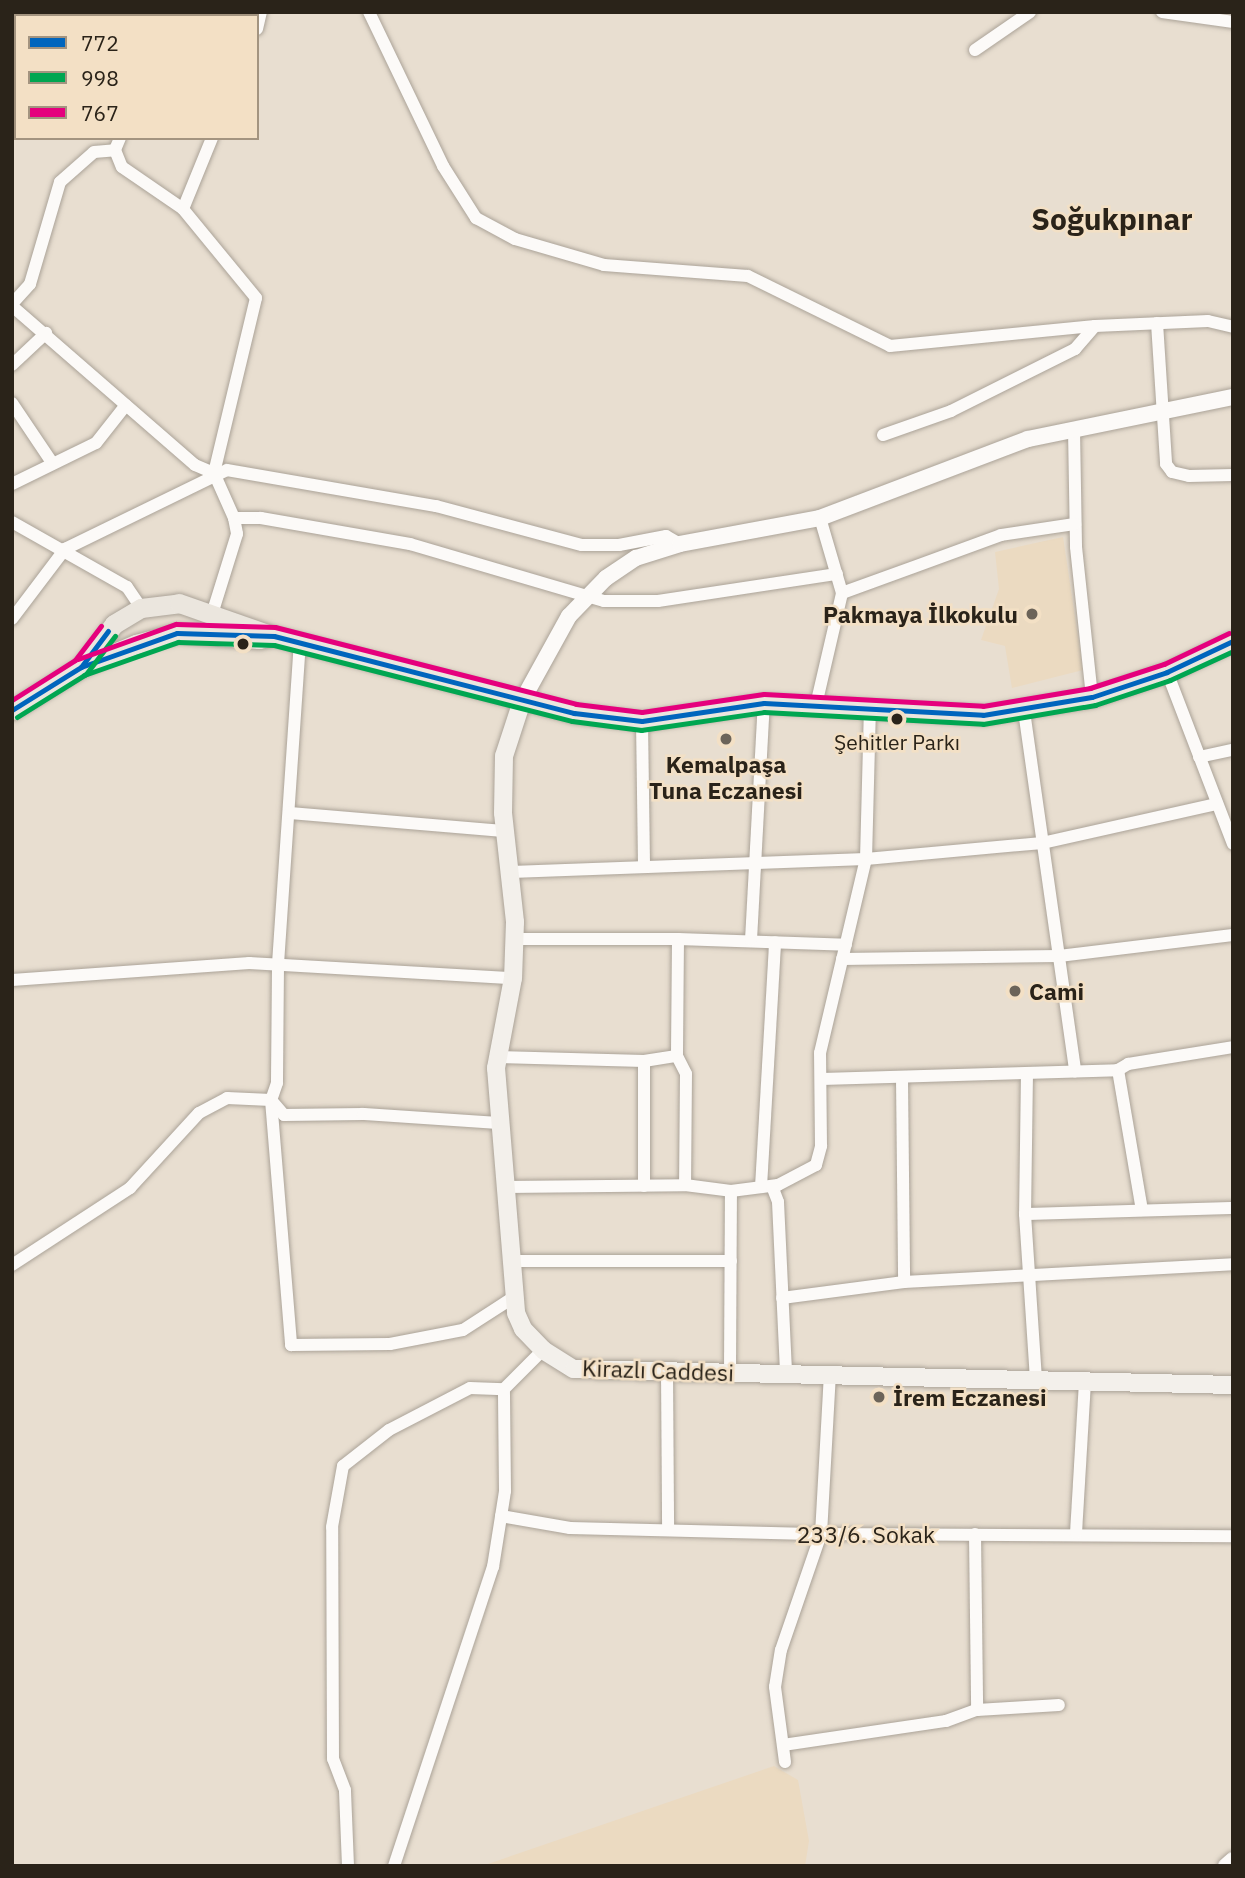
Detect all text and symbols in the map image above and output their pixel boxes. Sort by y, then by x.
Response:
legend [14,14,259,140]
text: 772 [81,29,119,57]
text: 998 [81,64,119,92]
text: 767 [81,99,119,127]
district label: Soğukpınar [1031,201,1193,237]
place label: Pakmaya İlkokulu [823,600,1018,628]
marker: Pakmaya İlkokulu [1024,606,1040,622]
unlabelled marker [236,637,250,651]
marker: Şehitler Parkı [890,712,904,726]
place label: Şehitler Parkı [834,729,960,755]
marker: Kemalpaşa Tuna Eczanesi [718,731,734,747]
place label: Kemalpaşa Tuna Eczanesi [649,750,803,804]
place label: Cami [1029,977,1084,1005]
marker: Cami [1007,983,1023,999]
street label: Kirazlı Caddesi [582,1354,734,1386]
place label: İrem Eczanesi [893,1383,1046,1411]
marker: İrem Eczanesi [871,1389,887,1405]
street label: 233/6. Sokak [797,1520,935,1548]

